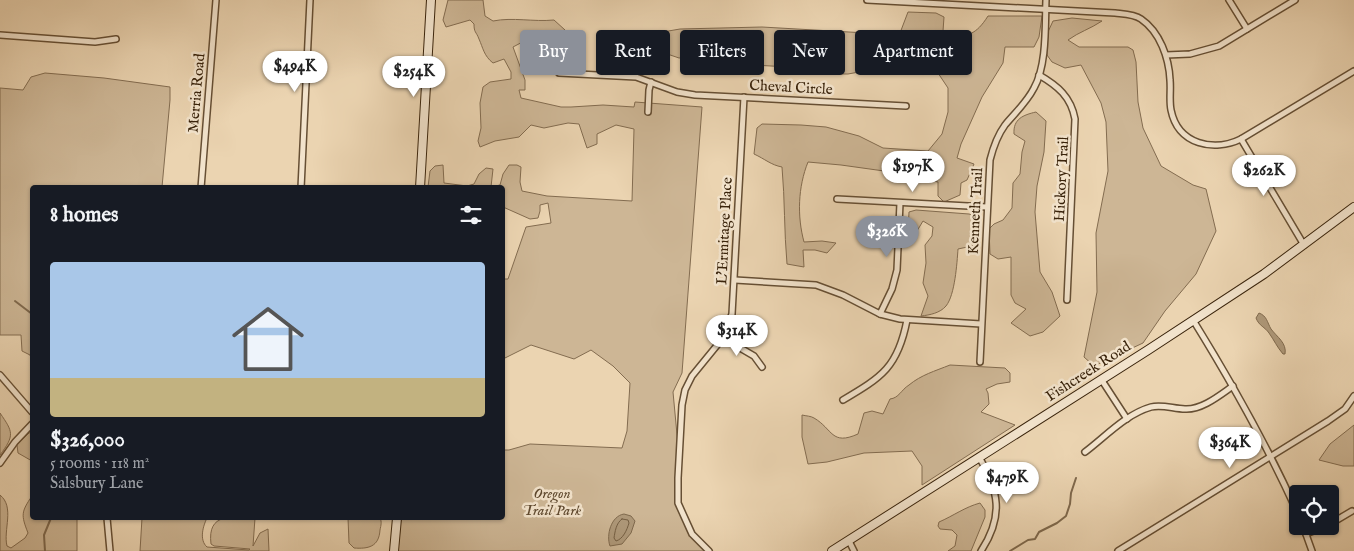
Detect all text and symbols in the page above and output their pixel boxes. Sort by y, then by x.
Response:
chip: Buy [520,30,586,75]
chip: Rent [596,30,670,75]
chip: Filters [680,30,764,75]
chip: New [774,30,845,75]
chip: Apartment [855,30,972,75]
pin: $494K [260,51,330,93]
street label: Merria Road [184,52,210,134]
pin: $254K [379,56,449,98]
text: $494K [274,57,317,77]
text: $254K [393,62,435,82]
street label: Cheval Circle [749,76,833,99]
street label: Hickory Trail [1050,135,1073,222]
pin: $197K [878,150,948,193]
pin: $262K [1229,154,1299,197]
text: $197K [893,157,933,177]
text: $262K [1243,161,1285,181]
street label: Kenneth Trail [964,166,987,255]
street label: L'Ermitage Place [712,177,737,285]
icon: filters [457,201,485,229]
text: 8 homes [50,202,118,229]
pin: $326K [852,216,922,258]
text: $326K [867,222,907,242]
icon: home [223,294,313,384]
pin: $314K [702,314,772,357]
text: $314K [717,321,757,341]
street label: Fishcreek Road [1042,336,1135,406]
pin: $364K [1195,426,1265,469]
text: $326,000 [50,427,125,454]
text: $364K [1210,433,1251,453]
text: 5 rooms · 118 m² [50,454,149,474]
pin: $479K [972,462,1042,504]
text: $479K [986,468,1028,488]
text: Salsbury Lane [50,474,143,494]
park label: Oregon Trail Park [523,484,581,520]
map controls [1289,485,1339,535]
button: locate [1289,485,1339,535]

